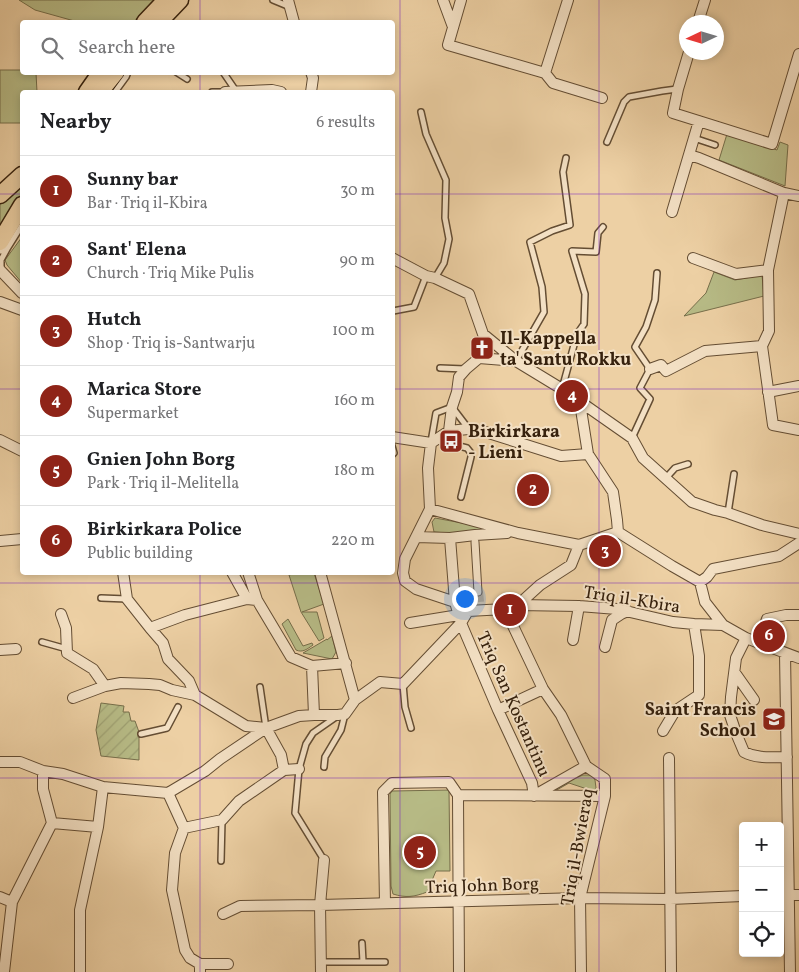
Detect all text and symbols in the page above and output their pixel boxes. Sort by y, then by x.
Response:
north arrow [679,15,724,60]
search box [20,20,395,75]
icon: search [38,34,66,62]
text: Search here [78,35,175,61]
text: Nearby [40,108,111,137]
text: 6 results [316,112,375,134]
text: Sunny bar [87,167,178,193]
text: 1 [53,180,59,202]
text: 30 m [340,180,375,202]
text: Bar · Triq il-Kbira [87,193,208,215]
text: Sant' Elena [87,237,187,263]
text: 2 [52,250,60,272]
text: 90 m [339,250,375,272]
text: Church · Triq Mike Pulis [87,263,254,285]
text: Hutch [87,307,141,333]
text: 3 [52,320,60,342]
text: 100 m [332,320,375,342]
place label: Il-Kappella ta' Santu Rokku [500,327,631,373]
text: Shop · Triq is-Santwarju [87,333,255,355]
church icon: Il-Kappella ta' Santu Rokku [469,335,495,361]
text: Marica Store [87,377,201,403]
pin: 4 [556,377,588,415]
text: 4 [51,390,61,412]
text: 160 m [334,390,375,412]
text: Supermarket [87,403,179,425]
place label: Birkirkara - Lieni [468,420,560,466]
bus stop icon: Birkirkara - Lieni [438,428,464,454]
text: Gnien John Borg [87,447,235,473]
text: 5 [52,460,60,482]
text: 180 m [334,460,375,482]
pin: 2 [517,471,549,509]
text: Park · Triq il-Melitella [87,473,239,495]
text: Birkirkara Police [87,517,242,543]
text: 6 [52,530,60,552]
text: 220 m [331,530,375,552]
pin: 3 [589,532,621,570]
text: Public building [87,543,193,565]
street label: Triq il-Kbira [581,580,682,620]
your location [452,586,478,612]
pin: 1 [494,591,526,629]
pin: 6 [753,617,785,655]
street label: Triq San Kostantinu [469,628,556,781]
place label: Saint Francis School [645,698,756,744]
school or university icon: Saint Francis School [761,706,787,732]
street label: Triq il-Bwieraq [556,786,601,908]
map controls [739,822,784,957]
button: + [739,822,784,867]
pin: 5 [404,833,436,871]
button: − [739,867,784,912]
street label: Triq John Borg [425,872,540,901]
button: locate [739,912,784,957]

